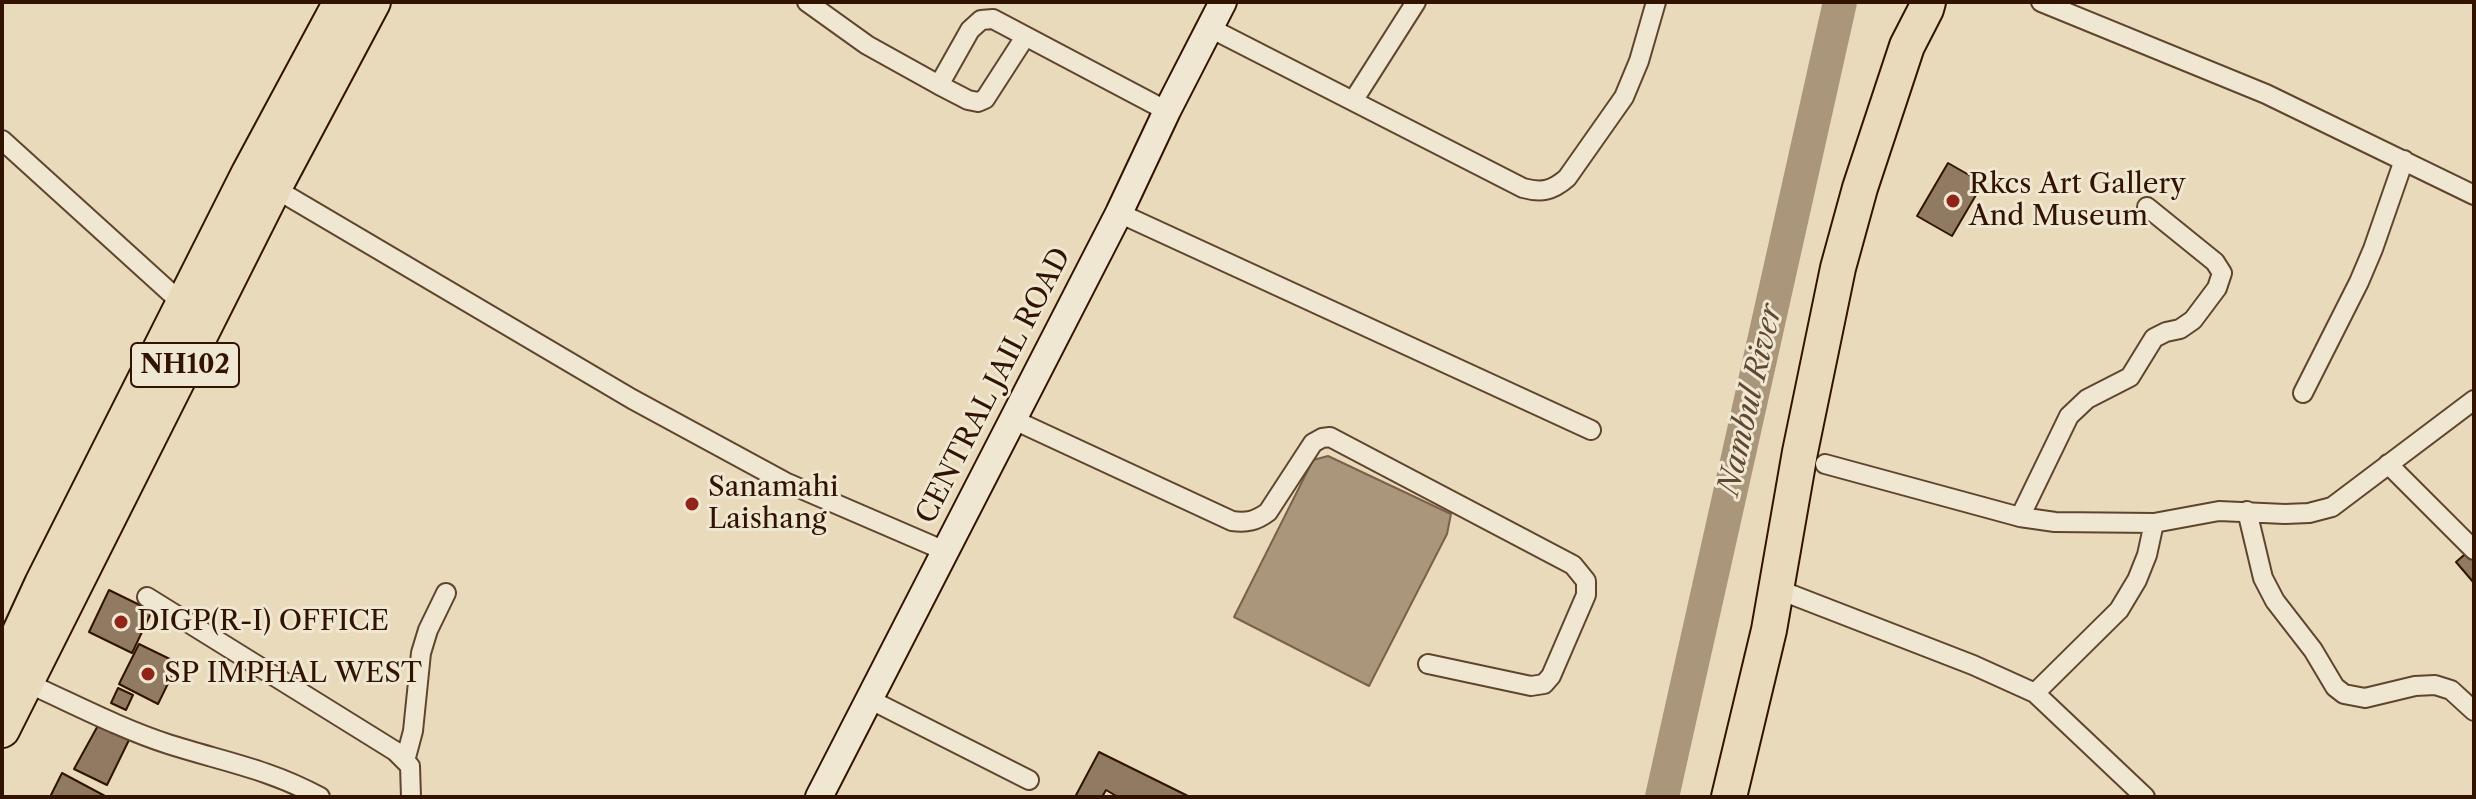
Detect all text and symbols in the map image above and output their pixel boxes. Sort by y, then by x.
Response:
place label: Rkcs Art Gallery And Museum [1969,168,2186,234]
marker: Rkcs Art Gallery And Museum [1944,192,1962,210]
street label: CENTRAL JAIL ROAD [910,242,1078,530]
water label: Nambul River [1712,301,1790,499]
road number: NH102 [131,343,239,387]
place label: Sanamahi Laishang [708,471,839,537]
marker: Sanamahi Laishang [683,495,701,513]
place label: DIGP(R-I) OFFICE [137,605,389,639]
marker: DIGP(R-I) OFFICE [112,613,130,631]
place label: SP IMPHAL WEST [164,657,422,691]
marker: SP IMPHAL WEST [139,665,157,683]

